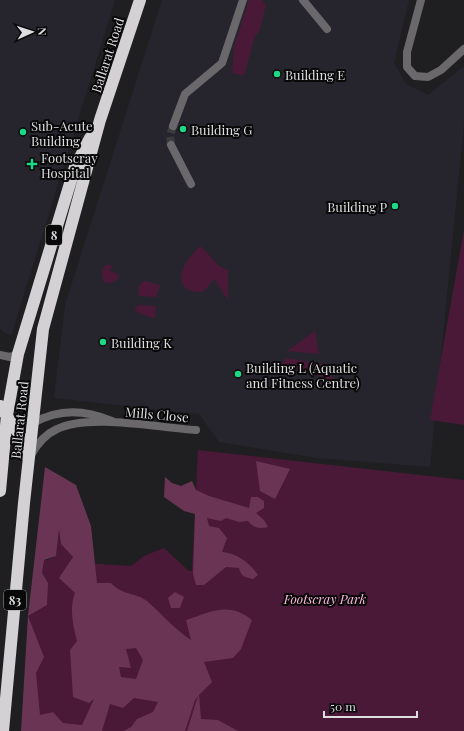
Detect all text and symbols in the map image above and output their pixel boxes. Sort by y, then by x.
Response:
north arrow [12,12,52,52]
street label: Ballarat Road [87,15,127,95]
text: N [35,27,50,36]
place label: Building E [285,66,345,83]
marker: Building E [272,69,282,79]
place label: Sub-Acute Building [31,117,93,149]
place label: Building G [191,121,252,138]
marker: Building G [178,124,188,134]
marker: Sub-Acute Building [18,127,28,137]
place label: Footscray Hospital [41,149,98,181]
marker: Footscray Hospital [26,158,38,170]
place label: Building P [327,198,387,215]
marker: Building P [390,201,400,211]
road number: 8 [46,225,62,245]
place label: Building K [111,334,172,351]
marker: Building K [98,337,108,347]
place label: Building L (Aquatic and Fitness Centre) [246,359,360,391]
marker: Building L (Aquatic and Fitness Centre) [233,369,243,379]
street label: Ballarat Road [6,380,32,460]
street label: Mills Close [125,403,190,425]
road number: 83 [4,590,26,610]
park label: Footscray Park [283,590,367,607]
scale bar [324,693,417,719]
text: 50 m [330,698,356,714]

